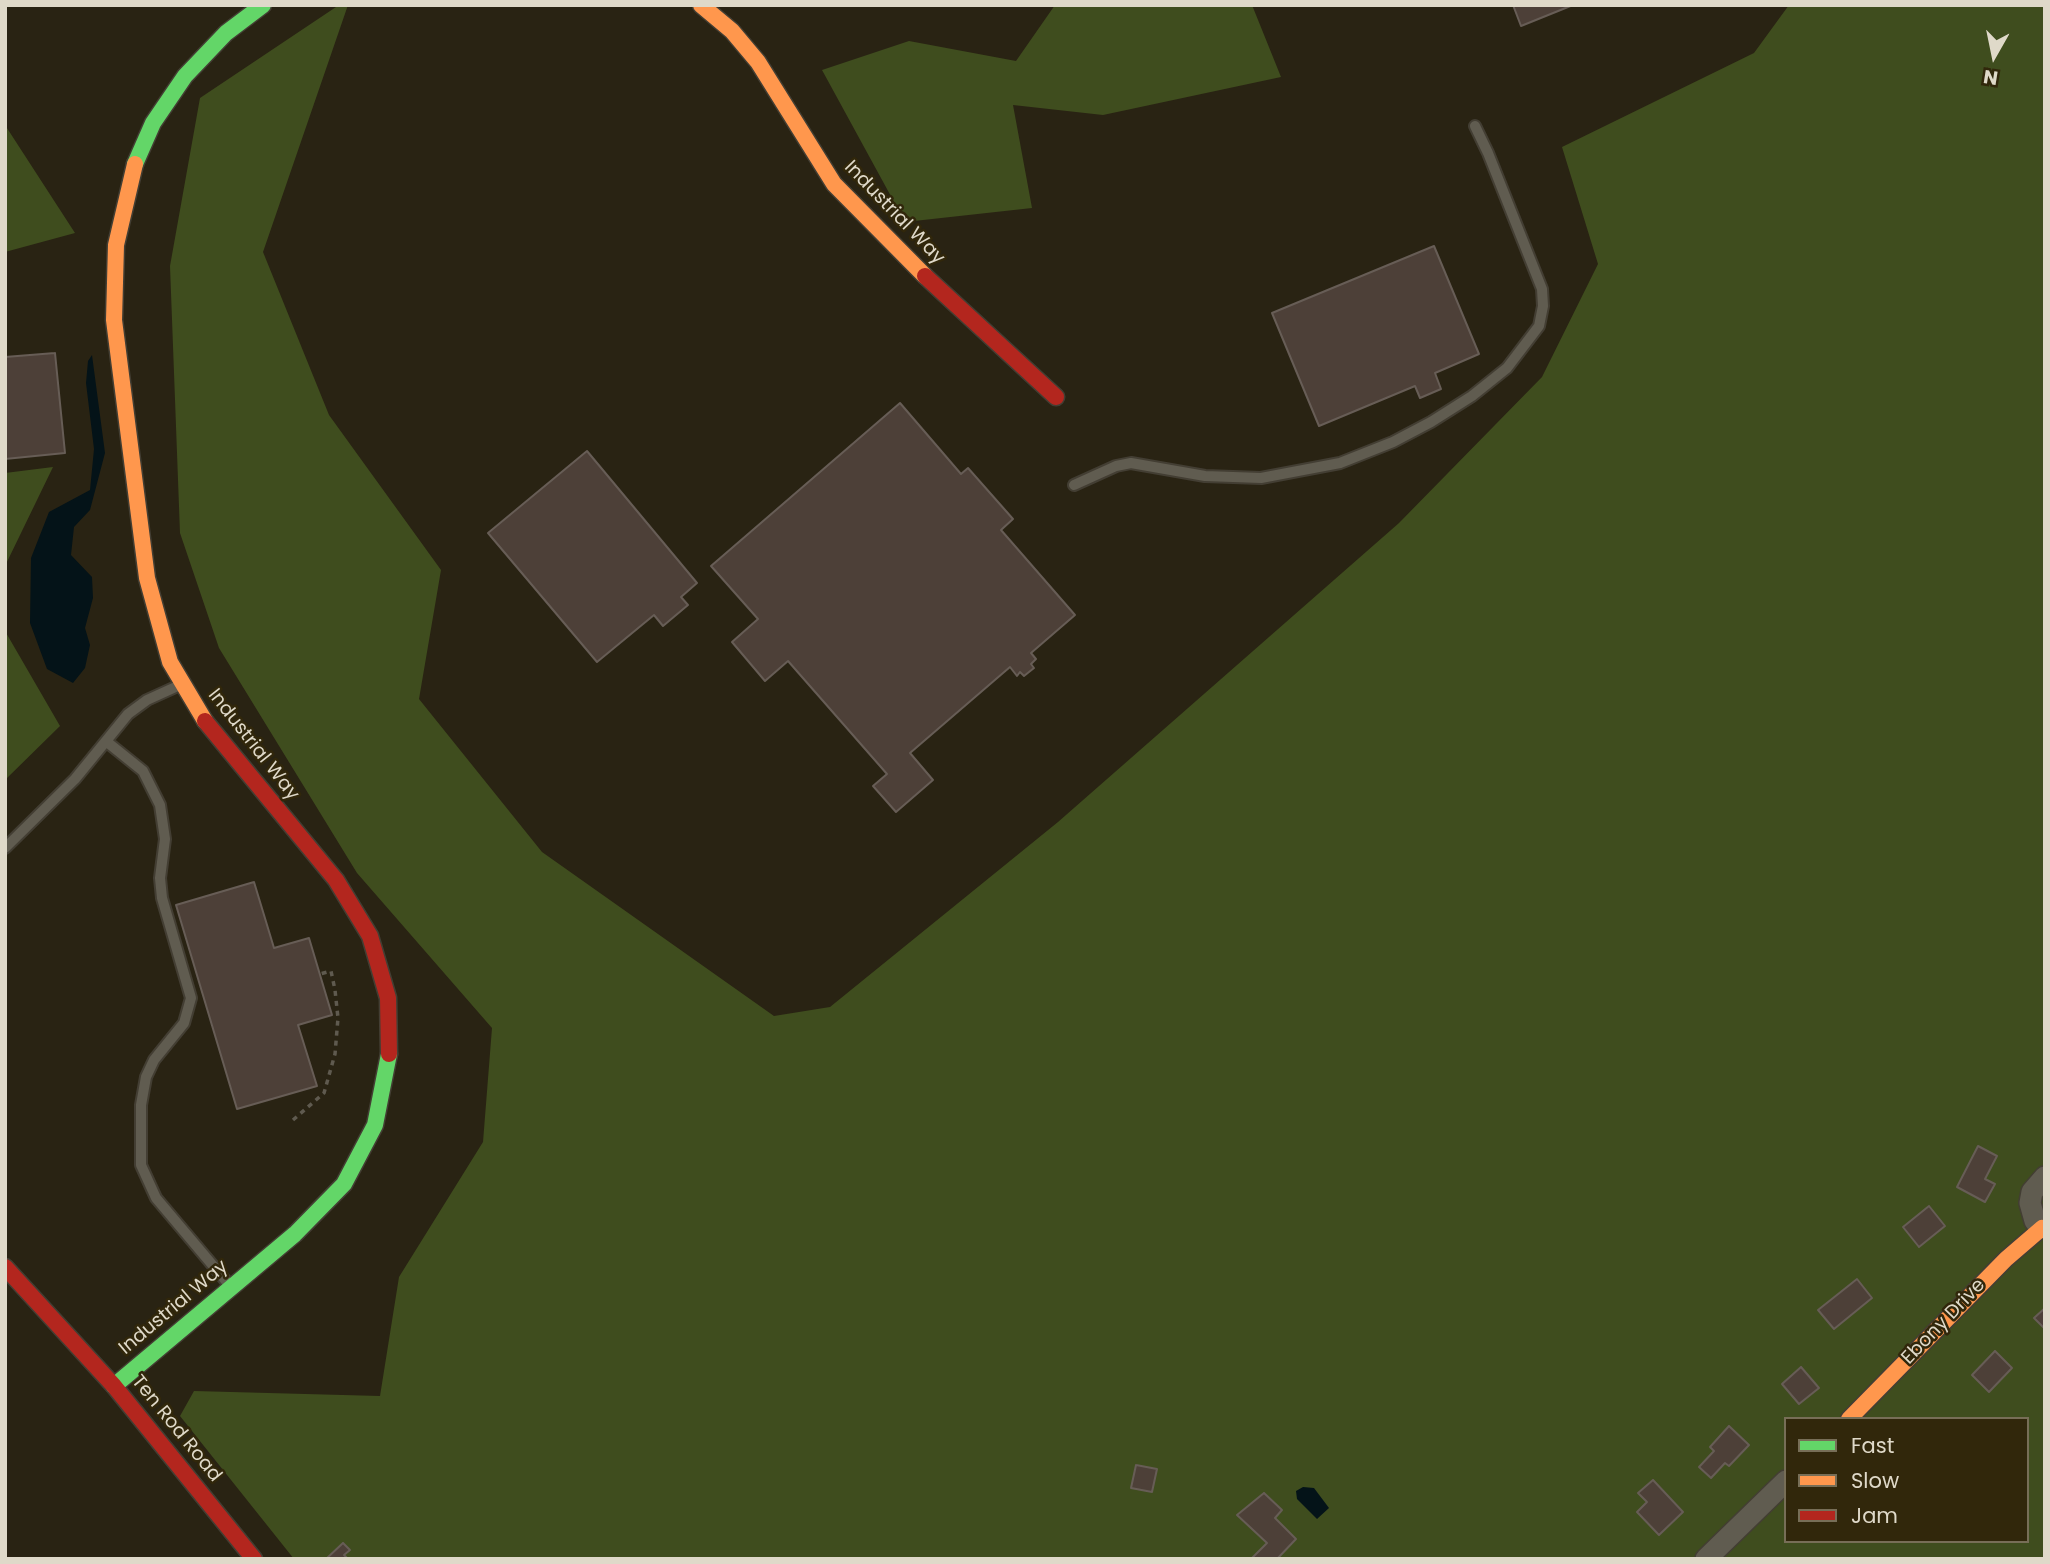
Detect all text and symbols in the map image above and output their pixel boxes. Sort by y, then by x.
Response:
north arrow [1959,21,2029,91]
text: N [1981,63,2000,92]
street label: Industrial Way [839,156,949,270]
street label: Industrial Way [202,685,304,805]
street label: Industrial Way [115,1256,233,1360]
street label: Ebony Drive [1897,1274,1991,1370]
street label: Ten Rod Road [126,1371,226,1487]
legend [1784,1417,2029,1543]
text: Fast [1851,1431,1894,1460]
text: Slow [1851,1466,1899,1495]
text: Jam [1851,1501,1898,1530]

